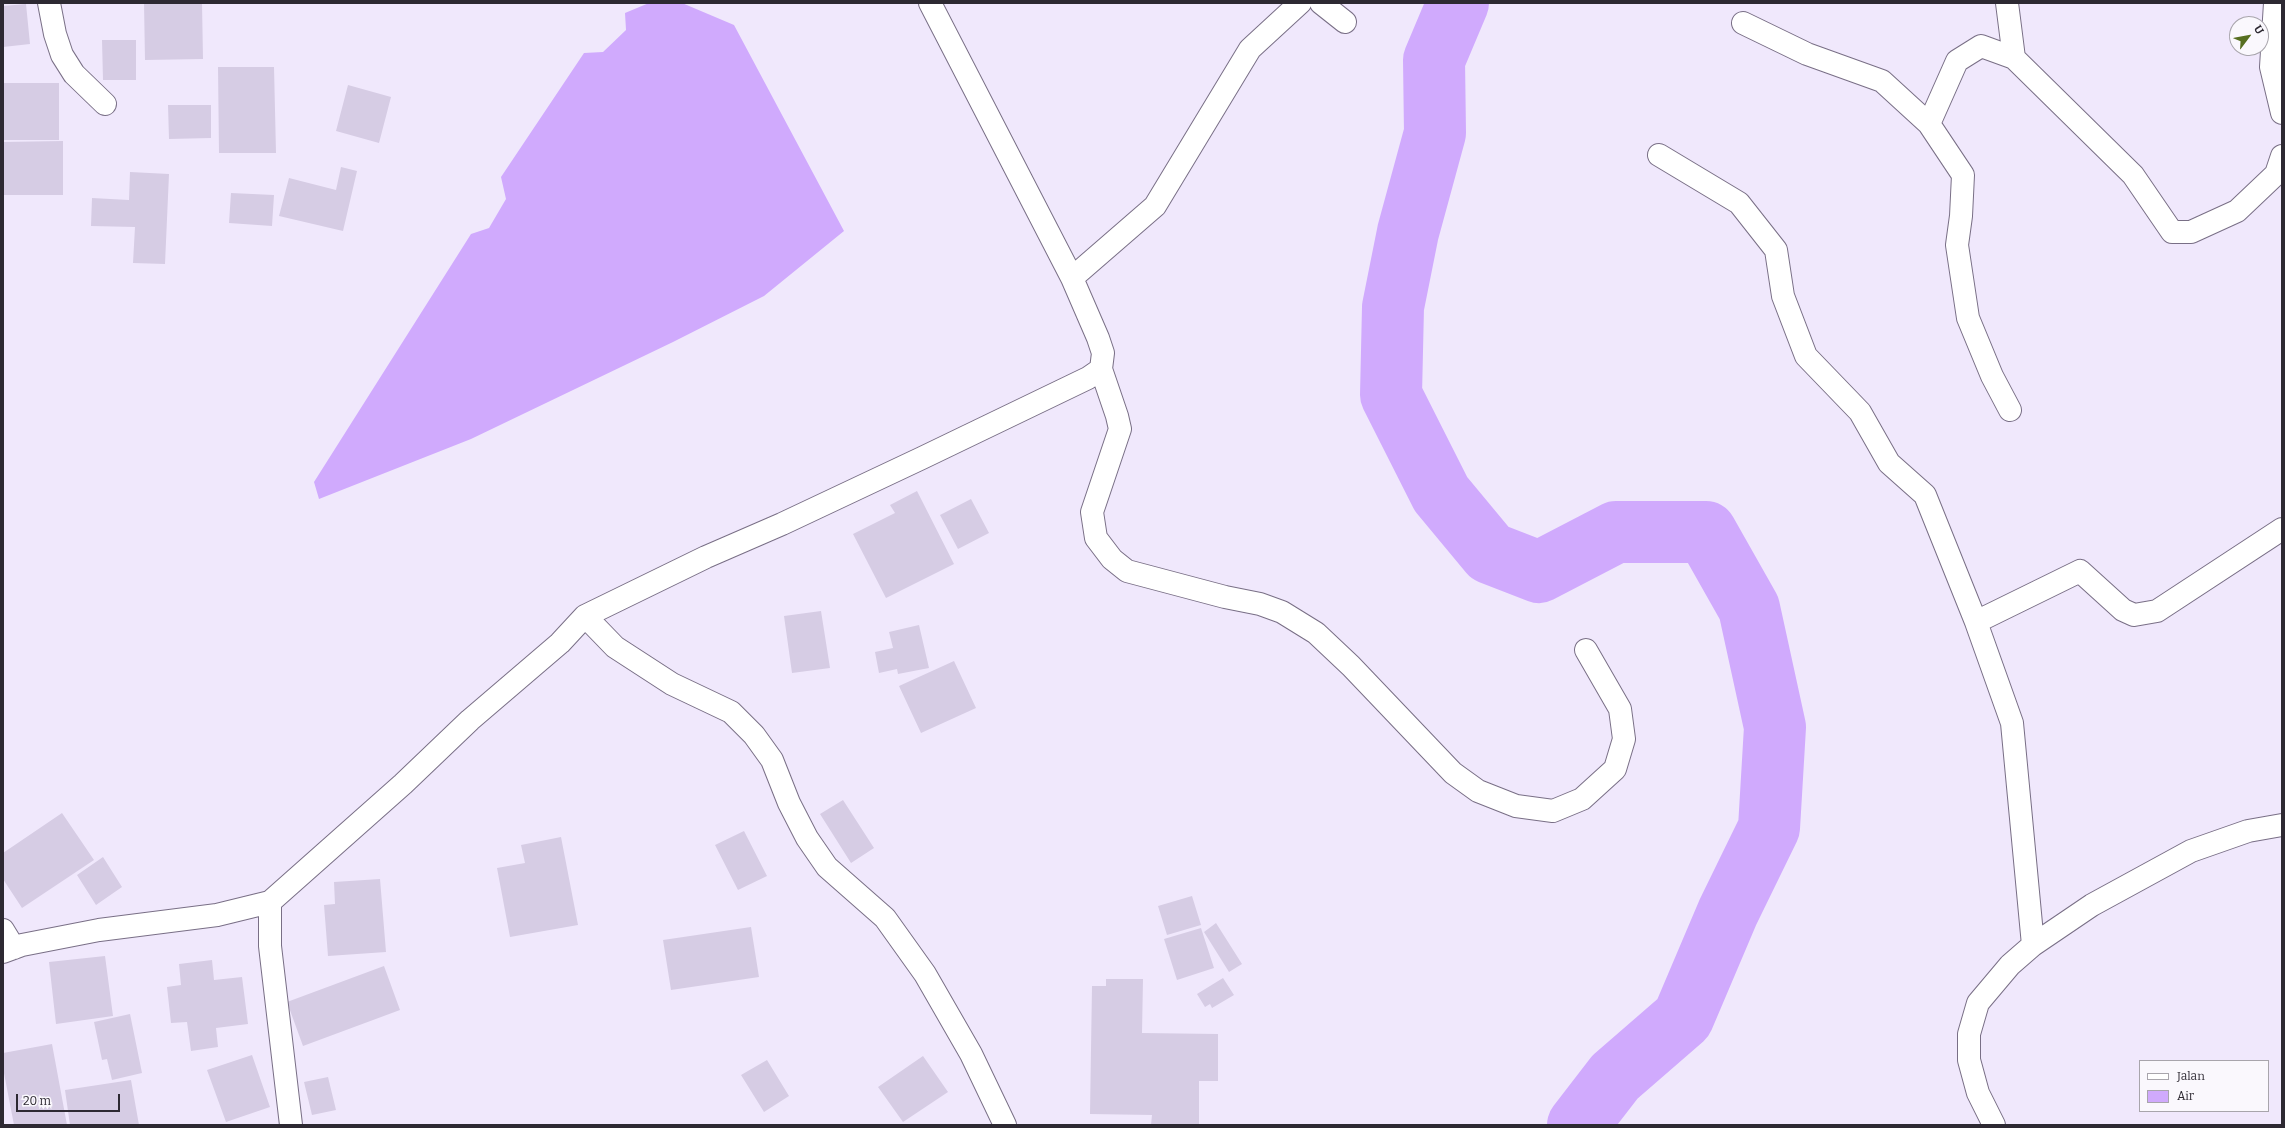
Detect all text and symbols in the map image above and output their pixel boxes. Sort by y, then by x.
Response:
north arrow [2229,16,2269,56]
text: U [2251,23,2266,37]
legend [2139,1060,2269,1112]
text: Jalan [2177,1069,2205,1083]
scale bar [18,1086,122,1112]
text: Air [2177,1089,2194,1103]
text: 20 m [23,1094,51,1108]

